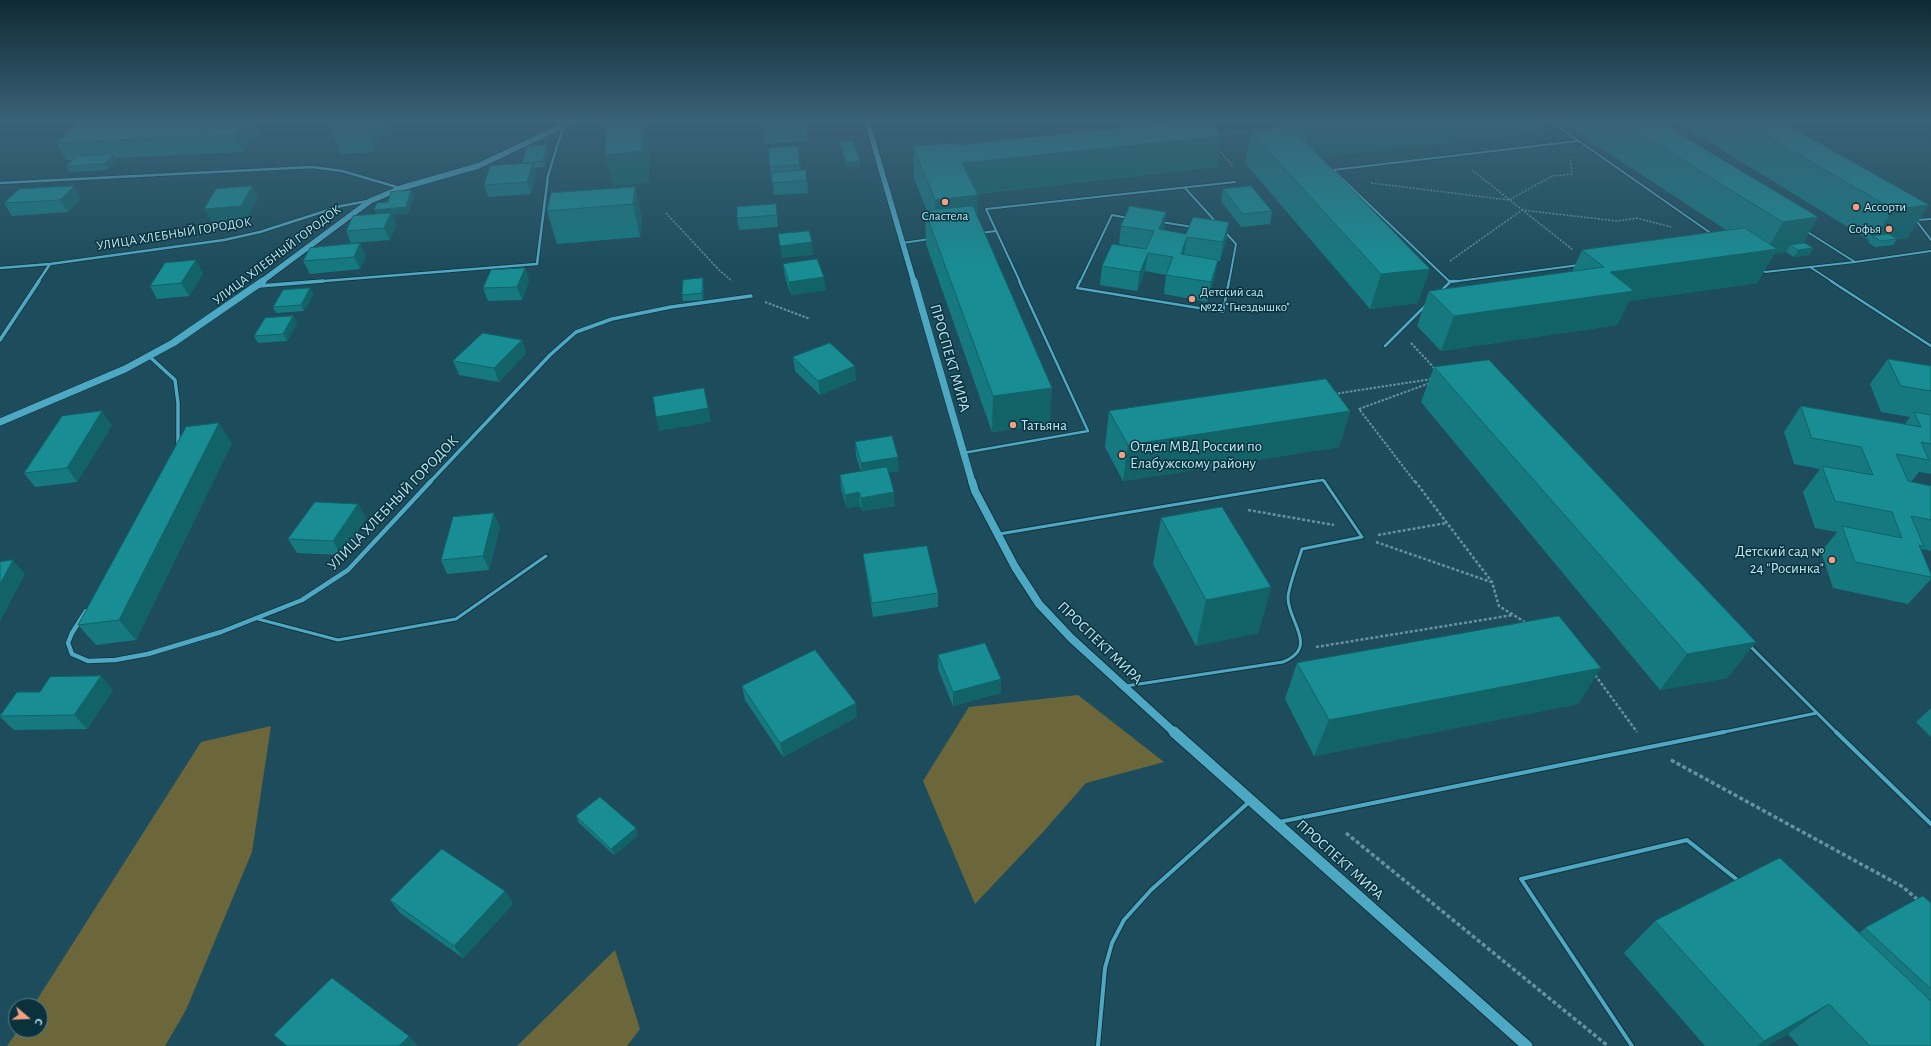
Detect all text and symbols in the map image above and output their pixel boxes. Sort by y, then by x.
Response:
marker: Сластела [940,197,950,207]
place label: Ассорти [1864,199,1906,215]
street label: УЛИЦА ХЛЕБНЫЙ ГОРОДОК [210,202,344,308]
marker: Ассорти [1851,202,1861,212]
place label: Сластела [921,208,969,224]
street label: УЛИЦА ХЛЕБНЫЙ ГОРОДОК [95,214,253,254]
place label: Софья [1848,221,1881,237]
marker: Софья [1884,224,1894,234]
place label: Детский сад №22 "Гнездышко" [1200,284,1290,315]
marker: Детский сад №22 "Гнездышко" [1187,294,1197,304]
street label: ПРОСПЕКТ МИРА [926,302,974,414]
place label: Татьяна [1021,416,1067,434]
marker: Татьяна [1008,420,1018,430]
street label: УЛИЦА ХЛЕБНЫЙ ГОРОДОК [324,432,462,574]
place label: Отдел МВД России по Елабужскому району [1130,437,1262,472]
marker: Отдел МВД России по Елабужскому району [1117,450,1127,460]
place label: Детский сад № 24 "Росинка" [1735,542,1824,577]
marker: Детский сад № 24 "Росинка" [1827,555,1837,565]
street label: ПРОСПЕКТ МИРА [1054,598,1146,688]
street label: ПРОСПЕКТ МИРА [1293,816,1387,904]
north arrow [8,998,48,1038]
text: С [33,1017,45,1026]

